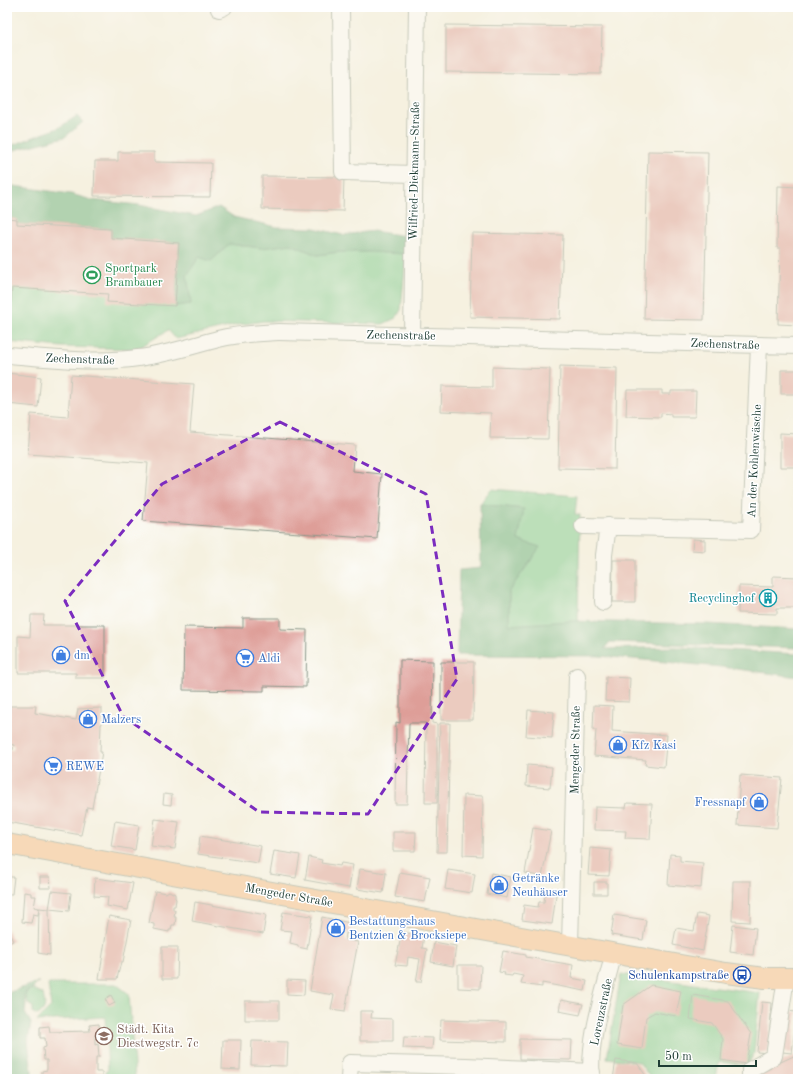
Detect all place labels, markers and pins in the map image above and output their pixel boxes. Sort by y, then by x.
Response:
place label: Sportpark Brambauer [105,263,163,289]
sports icon: Sportpark Brambauer [82,265,102,285]
building icon: Recyclinghof [758,588,778,608]
place label: Recyclinghof [689,593,756,605]
shop icon: dm [51,645,71,665]
supermarket icon: Aldi [235,648,255,668]
place label: dm [74,650,90,662]
place label: Aldi [258,653,280,665]
shop icon: Malzers [78,709,98,729]
place label: Malzers [101,714,141,726]
shop icon: Kfz Kasi [608,735,628,755]
place label: Kfz Kasi [631,740,676,752]
supermarket icon: REWE [43,756,63,776]
place label: REWE [66,761,104,773]
shop icon: Fressnapf [749,792,769,812]
place label: Fressnapf [694,797,747,809]
place label: Getränke Neuhäuser [512,873,568,899]
shop icon: Getränke Neuhäuser [489,875,509,895]
place label: Bestattungshaus Bentzien & Brocksiepe [349,916,467,942]
shop icon: Bestattungshaus Bentzien & Brocksiepe [326,918,346,938]
bus stop icon: Schulenkampstraße [732,965,752,985]
place label: Schulenkampstraße [628,970,729,982]
place label: Städt. Kita Diestwegstr. 7c [117,1024,199,1050]
school or university icon: Städt. Kita Diestwegstr. 7c [94,1026,114,1046]

